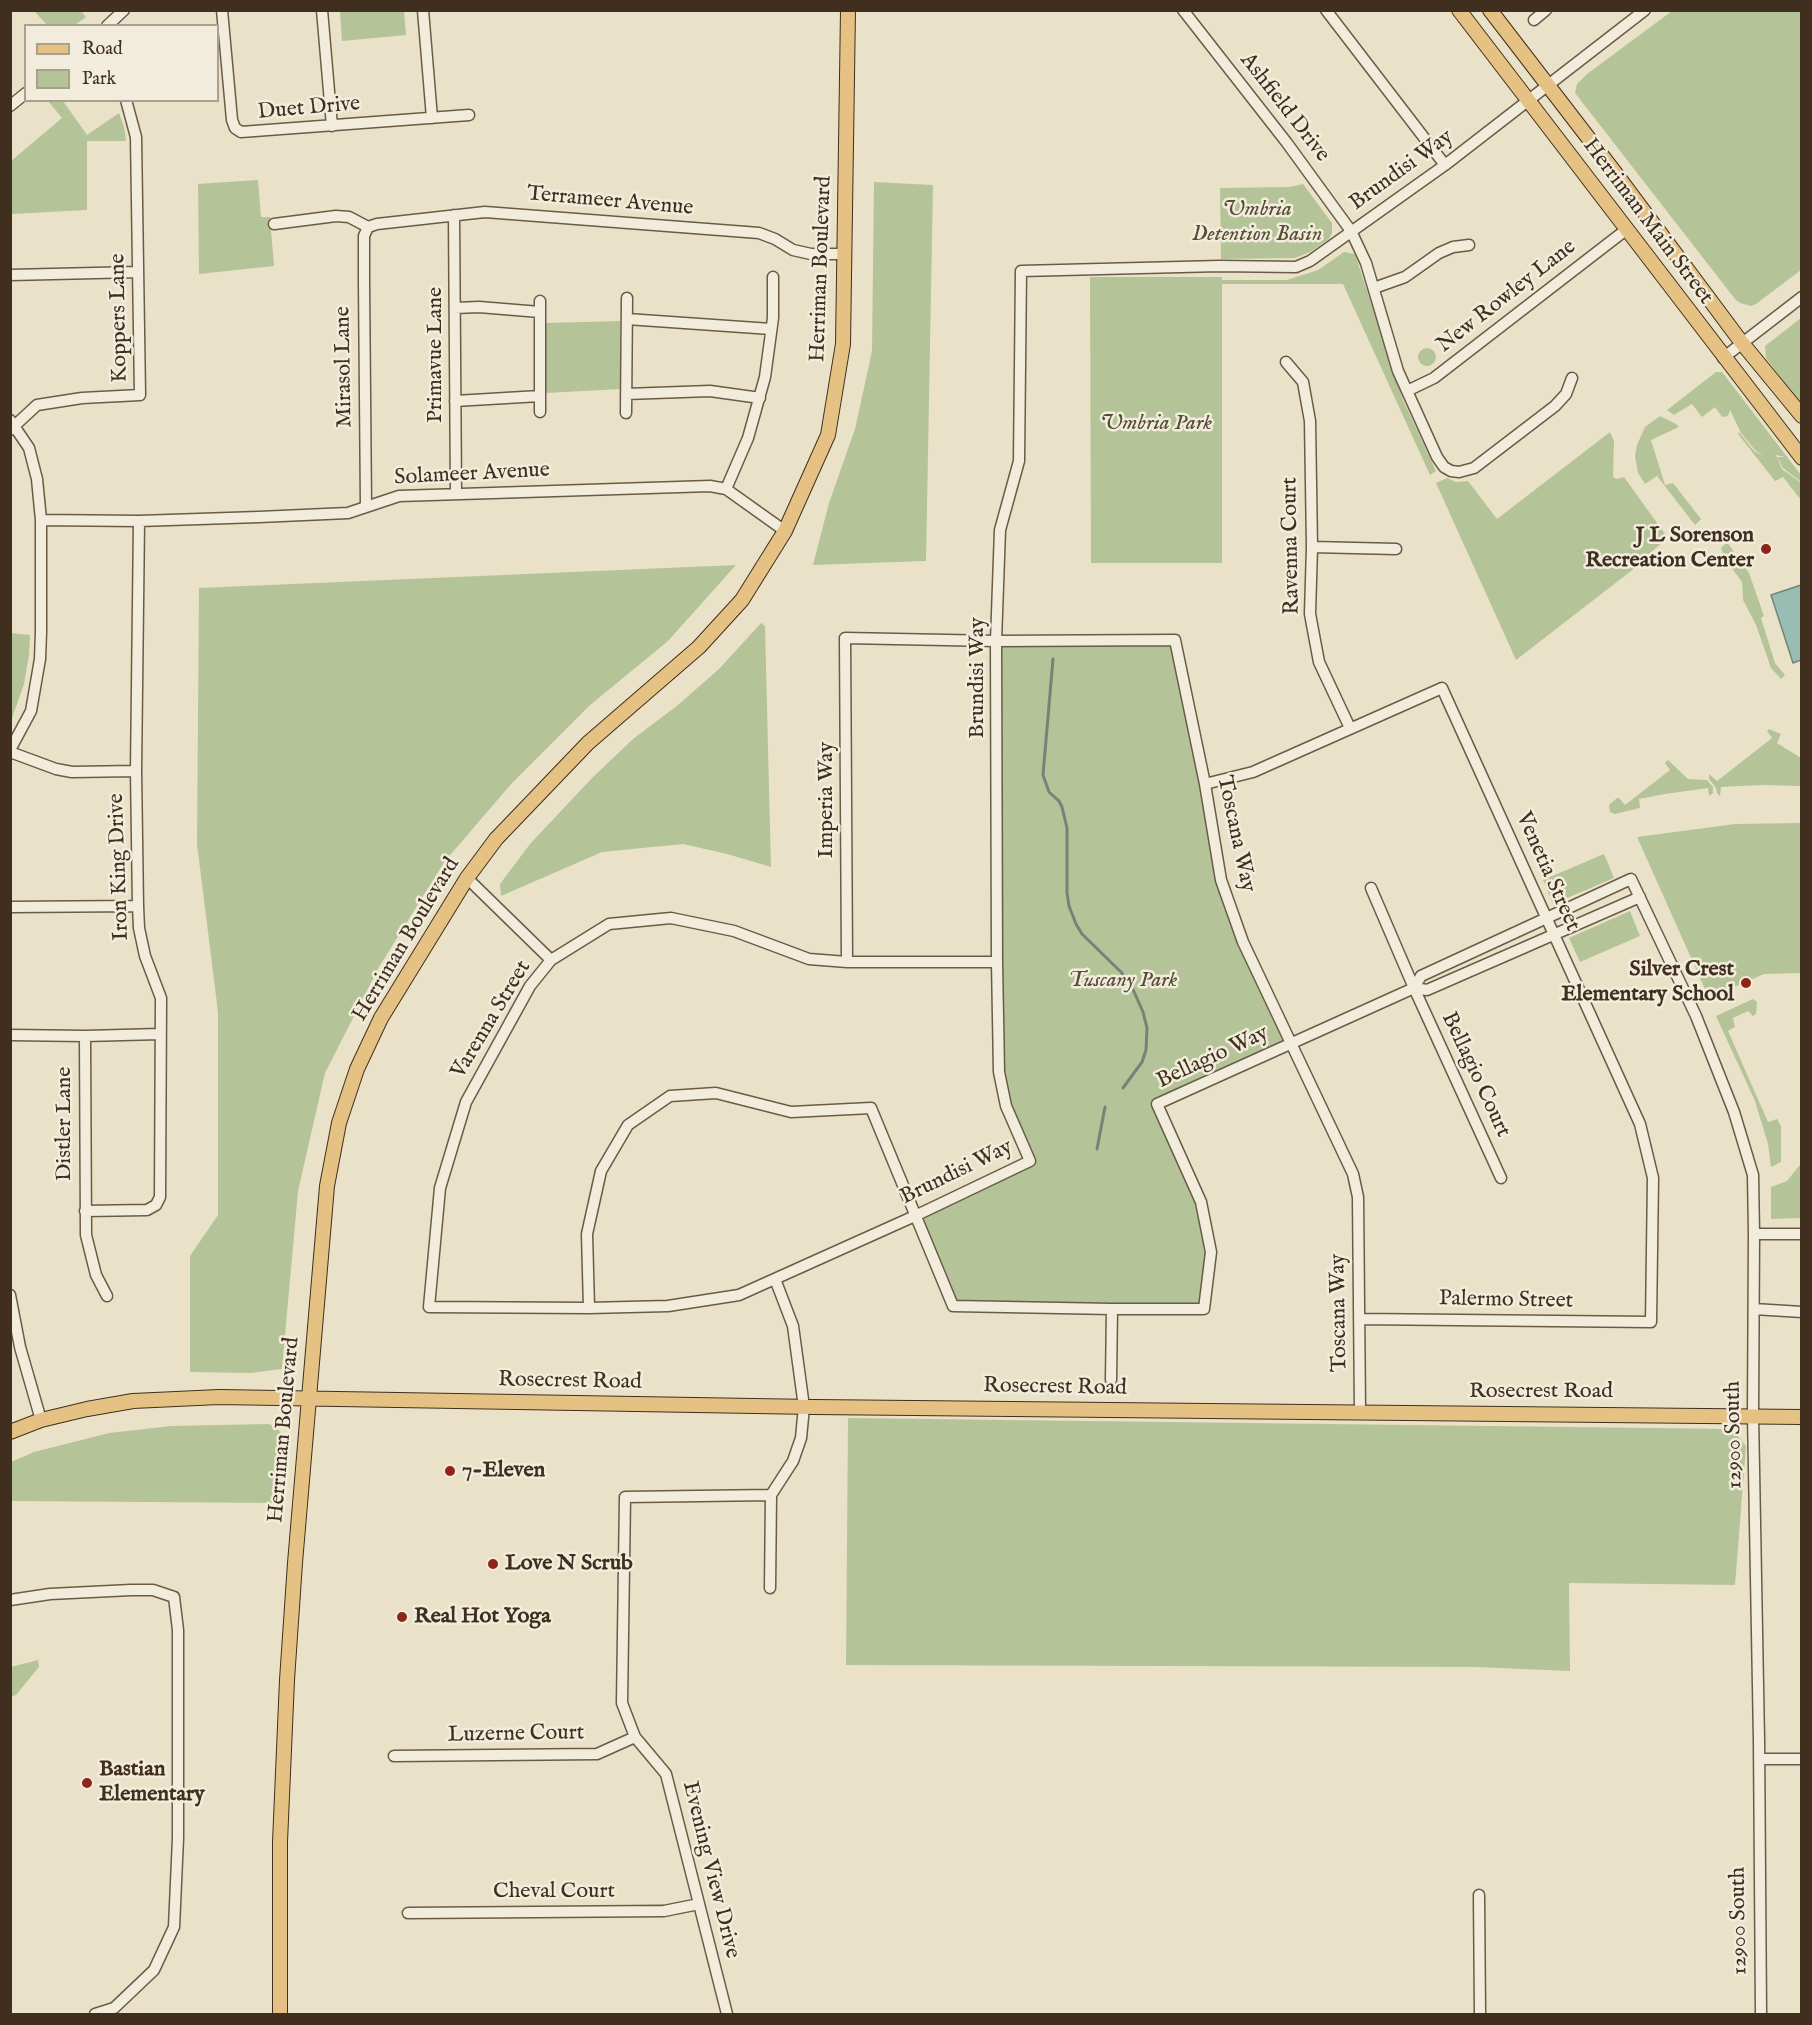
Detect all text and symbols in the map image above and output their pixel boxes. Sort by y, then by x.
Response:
legend [24,24,219,102]
text: Road [82,38,123,61]
street label: Ashfield Drive [1233,48,1335,168]
text: Park [82,68,116,91]
street label: Duet Drive [257,91,361,127]
street label: Brundisi Way [1345,125,1459,217]
street label: Herriman Main Street [1576,134,1718,310]
street label: Herriman Boulevard [806,175,838,363]
street label: Terrameer Avenue [526,182,694,222]
park label: Umbria Detention Basin [1192,197,1322,248]
street label: New Rowley Lane [1432,235,1582,359]
street label: Koppers Lane [106,253,134,383]
street label: Primavue Lane [423,287,449,423]
street label: Mirasol Lane [331,306,359,428]
park label: Umbria Park [1100,411,1212,437]
street label: Solameer Avenue [394,458,550,492]
street label: Ravenna Court [1278,477,1306,615]
place label: J L Sorenson Recreation Center [1585,523,1754,574]
marker: J L Sorenson Recreation Center [1759,542,1773,556]
street label: Brundisi Way [965,617,991,739]
street label: Imperia Way [814,742,840,858]
street label: Toscana Way [1210,773,1260,895]
street label: Iron King Drive [104,793,136,941]
street label: Venetia Street [1509,808,1585,936]
street label: Herriman Boulevard [348,853,466,1027]
street label: Varenna Street [446,956,538,1084]
place label: Silver Crest Elementary School [1561,957,1734,1008]
park label: Tuscany Park [1069,968,1177,994]
marker: Silver Crest Elementary School [1739,976,1753,990]
street label: Bellagio Court [1434,1008,1516,1142]
street label: Bellagio Way [1153,1021,1273,1095]
street label: Distler Lane [52,1067,78,1181]
street label: Brundisi Way [897,1134,1017,1212]
street label: Toscana Way [1326,1254,1354,1372]
street label: Palermo Street [1439,1287,1573,1315]
street label: Herriman Boulevard [264,1336,306,1524]
street label: Rosecrest Road [498,1368,642,1396]
street label: Rosecrest Road [983,1374,1127,1402]
street label: Rosecrest Road [1469,1379,1613,1405]
street label: 12900 South [1721,1381,1749,1489]
place label: 7-Eleven [462,1458,545,1484]
marker: 7-Eleven [443,1464,457,1478]
place label: Love N Scrub [505,1551,633,1577]
marker: Love N Scrub [486,1557,500,1571]
place label: Real Hot Yoga [414,1604,551,1630]
marker: Real Hot Yoga [395,1610,409,1624]
street label: Luzerne Court [447,1721,585,1749]
place label: Bastian Elementary [99,1757,205,1808]
marker: Bastian Elementary [80,1776,94,1790]
street label: Evening View Drive [675,1779,745,1961]
street label: 12900 South [1726,1867,1754,1975]
street label: Cheval Court [493,1879,615,1905]

